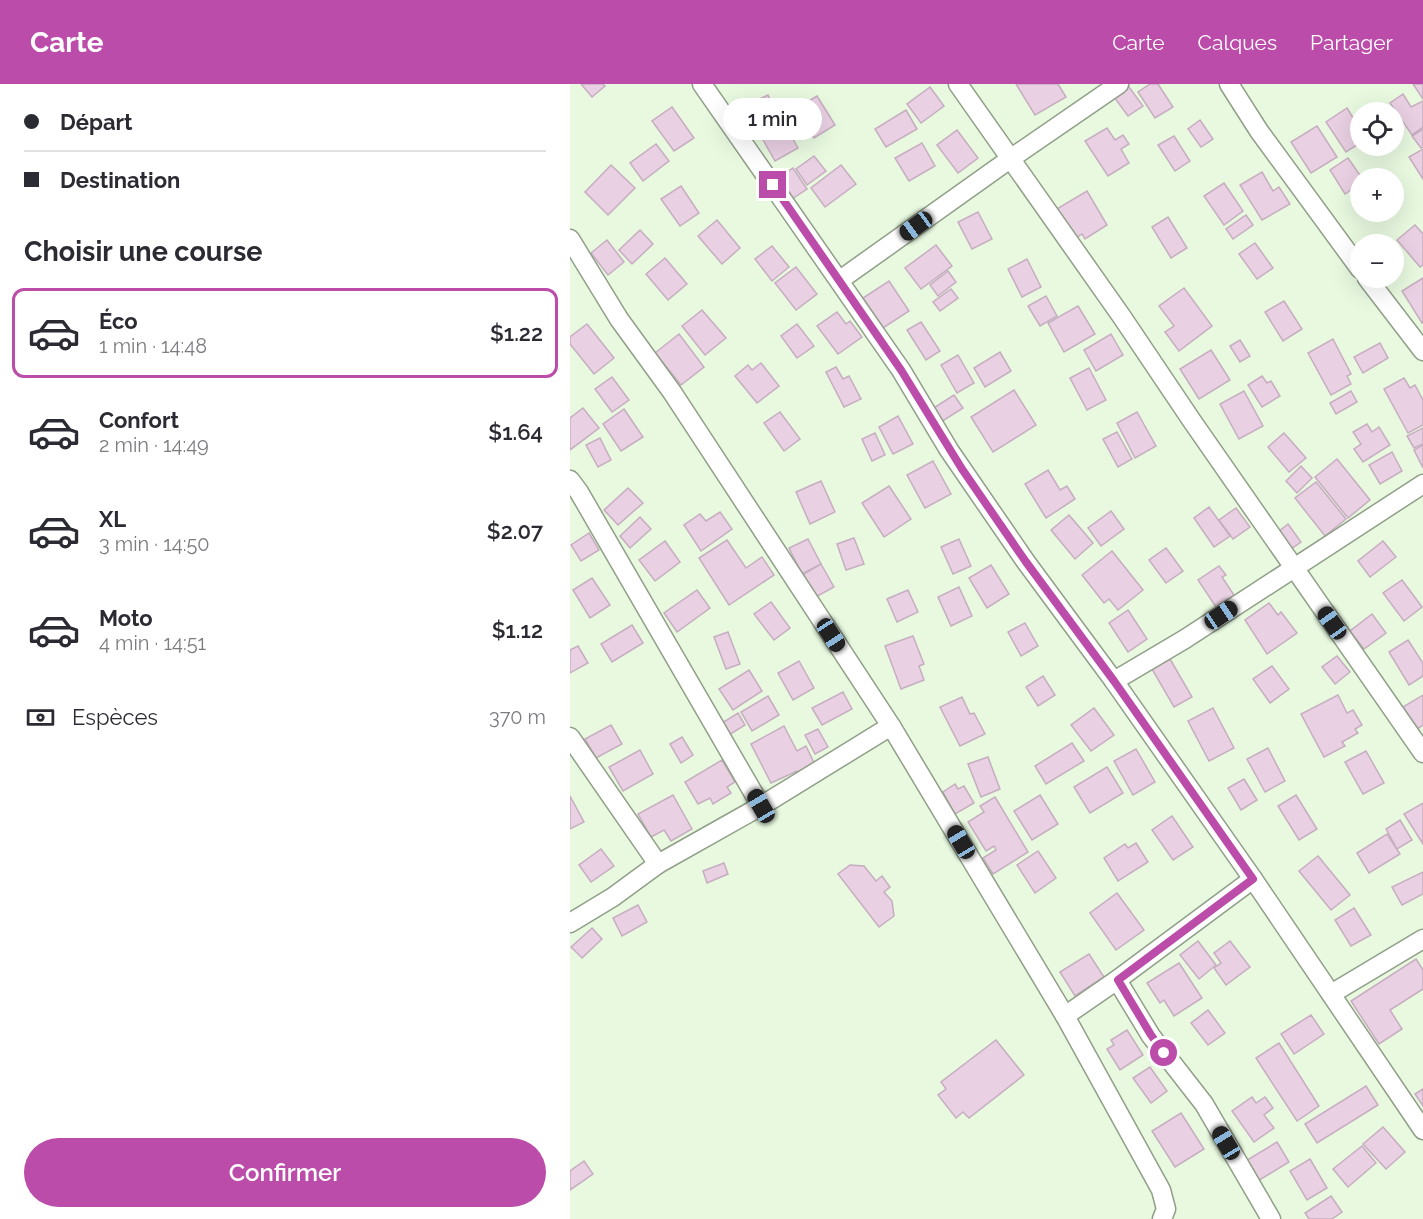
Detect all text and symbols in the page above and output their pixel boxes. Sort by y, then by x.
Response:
text: Carte [30,26,103,59]
text: Carte [1112,30,1165,55]
text: Calques [1198,30,1277,55]
text: Partager [1310,30,1393,55]
callout: 1 min [724,98,822,140]
map controls [1350,102,1404,288]
button: locate [1350,102,1404,156]
text: 1 min [748,107,797,131]
text: Départ [60,109,132,135]
text: Destination [60,167,180,193]
button: + [1350,168,1404,222]
route end [759,171,786,198]
car [896,208,936,244]
button: − [1350,234,1404,288]
text: Choisir une course [24,236,262,267]
icon: car [27,306,81,360]
text: Éco [99,308,138,334]
text: $1.22 [490,320,543,346]
text: 1 min · 14:48 [99,334,207,358]
icon: car [27,405,81,459]
text: Confort [99,407,179,433]
text: $1.64 [488,419,543,445]
text: 2 min · 14:49 [99,433,209,457]
icon: car [27,504,81,558]
text: XL [99,506,126,532]
text: $2.07 [487,518,543,544]
text: 3 min · 14:50 [99,532,210,556]
car [1201,597,1241,633]
icon: car [27,603,81,657]
car [1314,603,1350,643]
text: Moto [99,605,153,631]
car [814,615,848,655]
text: $1.12 [492,617,543,643]
text: 4 min · 14:51 [99,631,206,655]
icon: cash [24,701,57,734]
text: Espèces [72,704,158,730]
text: 370 m [489,705,546,729]
car [744,786,778,826]
car [944,822,978,862]
route start [1150,1039,1177,1066]
car [1209,1123,1243,1163]
button: Confirmer [24,1138,546,1207]

